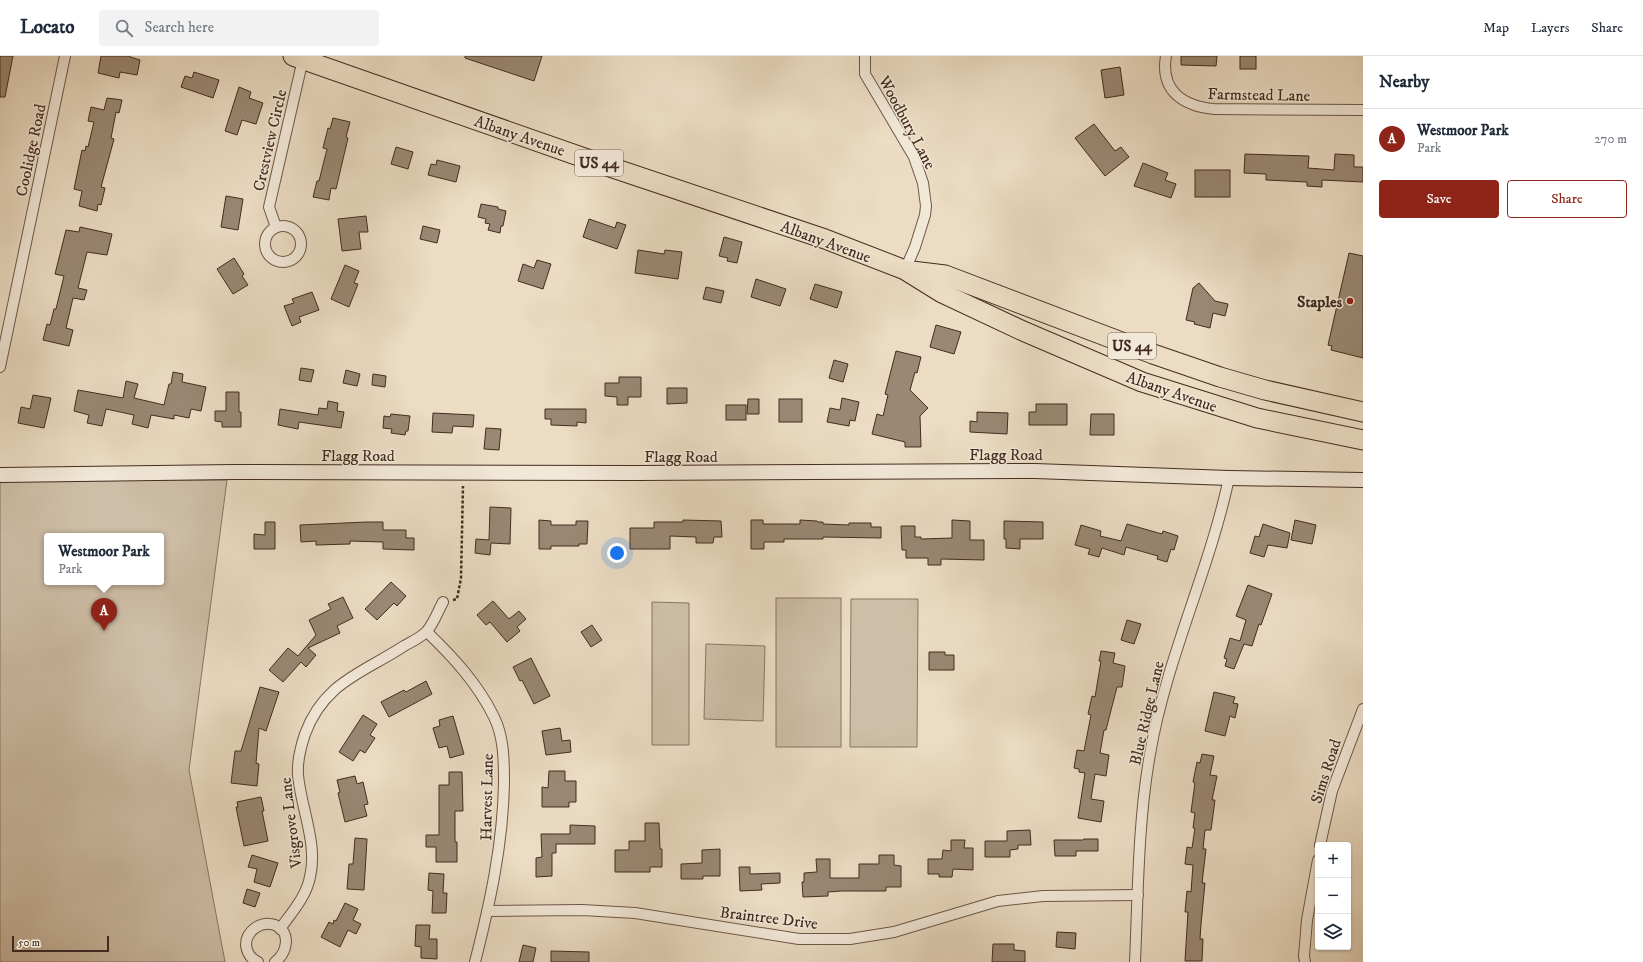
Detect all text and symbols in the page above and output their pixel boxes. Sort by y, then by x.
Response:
search box [99,10,379,46]
text: Locato [20,16,75,39]
icon: search [113,17,135,39]
text: Search here [145,18,214,37]
text: Map [1483,19,1509,37]
text: Layers [1531,19,1569,37]
text: Share [1591,19,1623,37]
street label: Woodbury Lane [874,71,940,173]
text: Nearby [1379,71,1429,93]
street label: Farmstead Lane [1207,84,1311,106]
street label: Crestview Circle [249,87,291,193]
street label: Coolidge Road [11,102,51,198]
street label: Albany Avenue [472,111,568,161]
text: Westmoor Park [1417,121,1509,140]
text: A [1388,131,1396,147]
text: 270 m [1595,131,1627,147]
text: Park [1417,140,1441,156]
road number: US 44 [575,150,623,176]
button: Save [1379,180,1499,218]
button: Share [1507,180,1627,218]
street label: Albany Avenue [778,216,874,268]
place label: Staples [1297,292,1343,312]
marker: Staples [1345,296,1355,306]
road number: US 44 [1108,333,1156,359]
street label: Albany Avenue [1124,367,1220,417]
street label: Flagg Road [969,445,1043,465]
street label: Flagg Road [321,446,395,466]
street label: Flagg Road [644,447,718,467]
popup [44,533,164,585]
text: Westmoor Park [58,542,150,561]
your location [607,543,627,563]
text: Park [58,561,82,577]
pin: A [91,598,117,631]
street label: Blue Ridge Lane [1125,659,1169,767]
street label: Sims Road [1306,737,1346,806]
street label: Harvest Lane [476,753,498,841]
street label: Visgrove Lane [275,776,307,870]
map controls [1315,842,1351,950]
button: + [1315,842,1351,878]
button: − [1315,878,1351,914]
street label: Braintree Drive [719,902,819,934]
button: layers [1315,914,1351,950]
scale bar [12,934,109,953]
text: 50 m [18,936,40,950]

